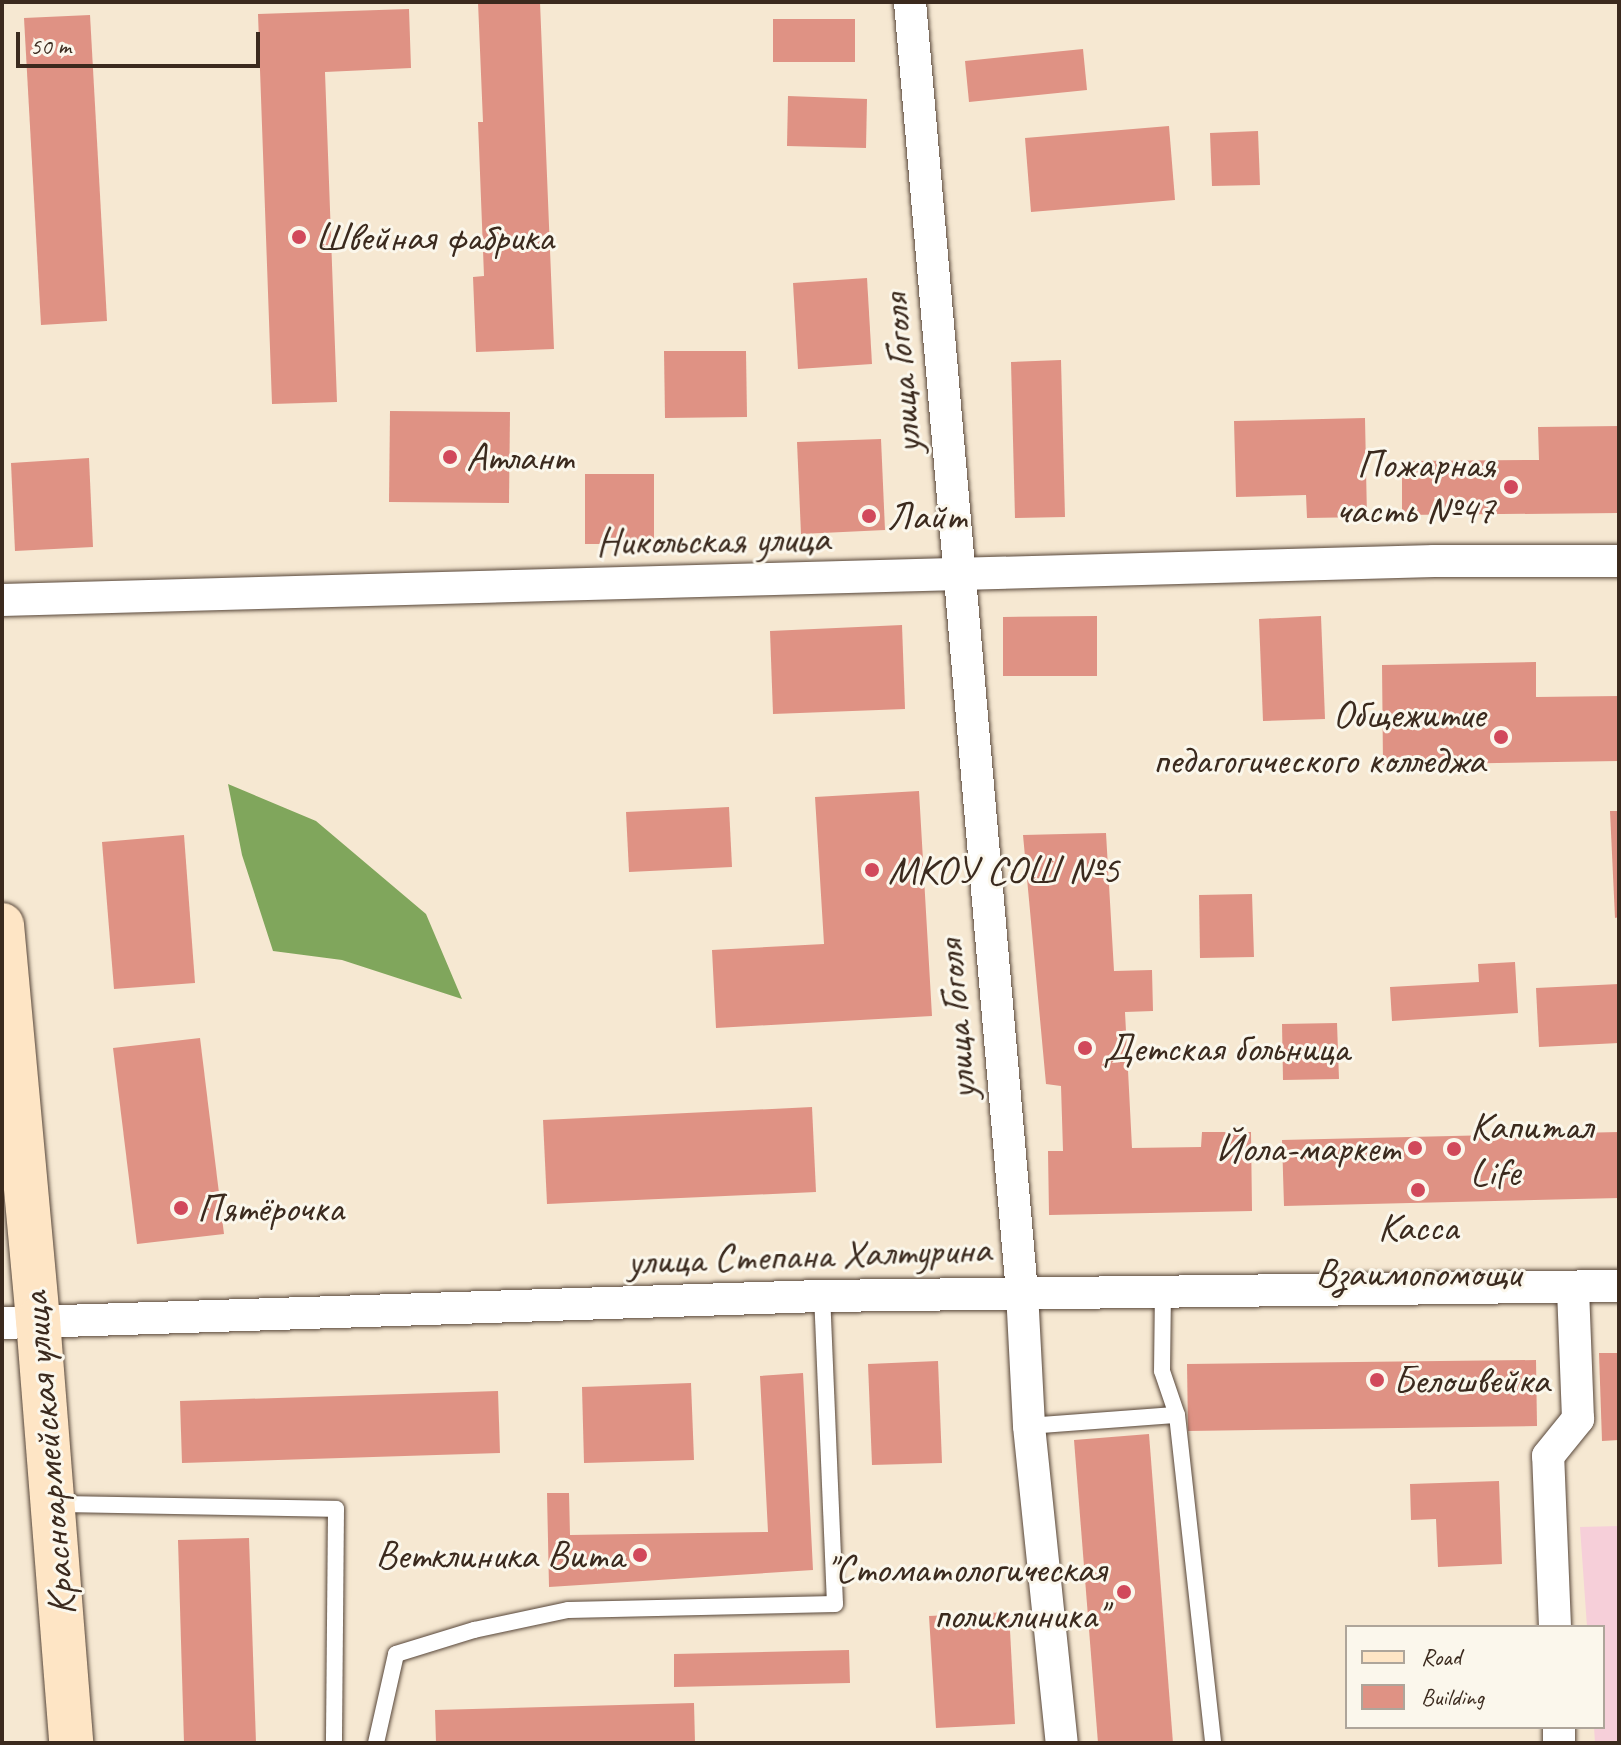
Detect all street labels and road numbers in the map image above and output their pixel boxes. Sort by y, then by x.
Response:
street label: улица Гоголя [870,293,932,455]
street label: Никольская улица [595,514,831,566]
street label: улица Гоголя [925,939,987,1101]
street label: улица Степана Халтурина [624,1225,994,1285]
street label: Красноармейская улица [10,1289,86,1619]

